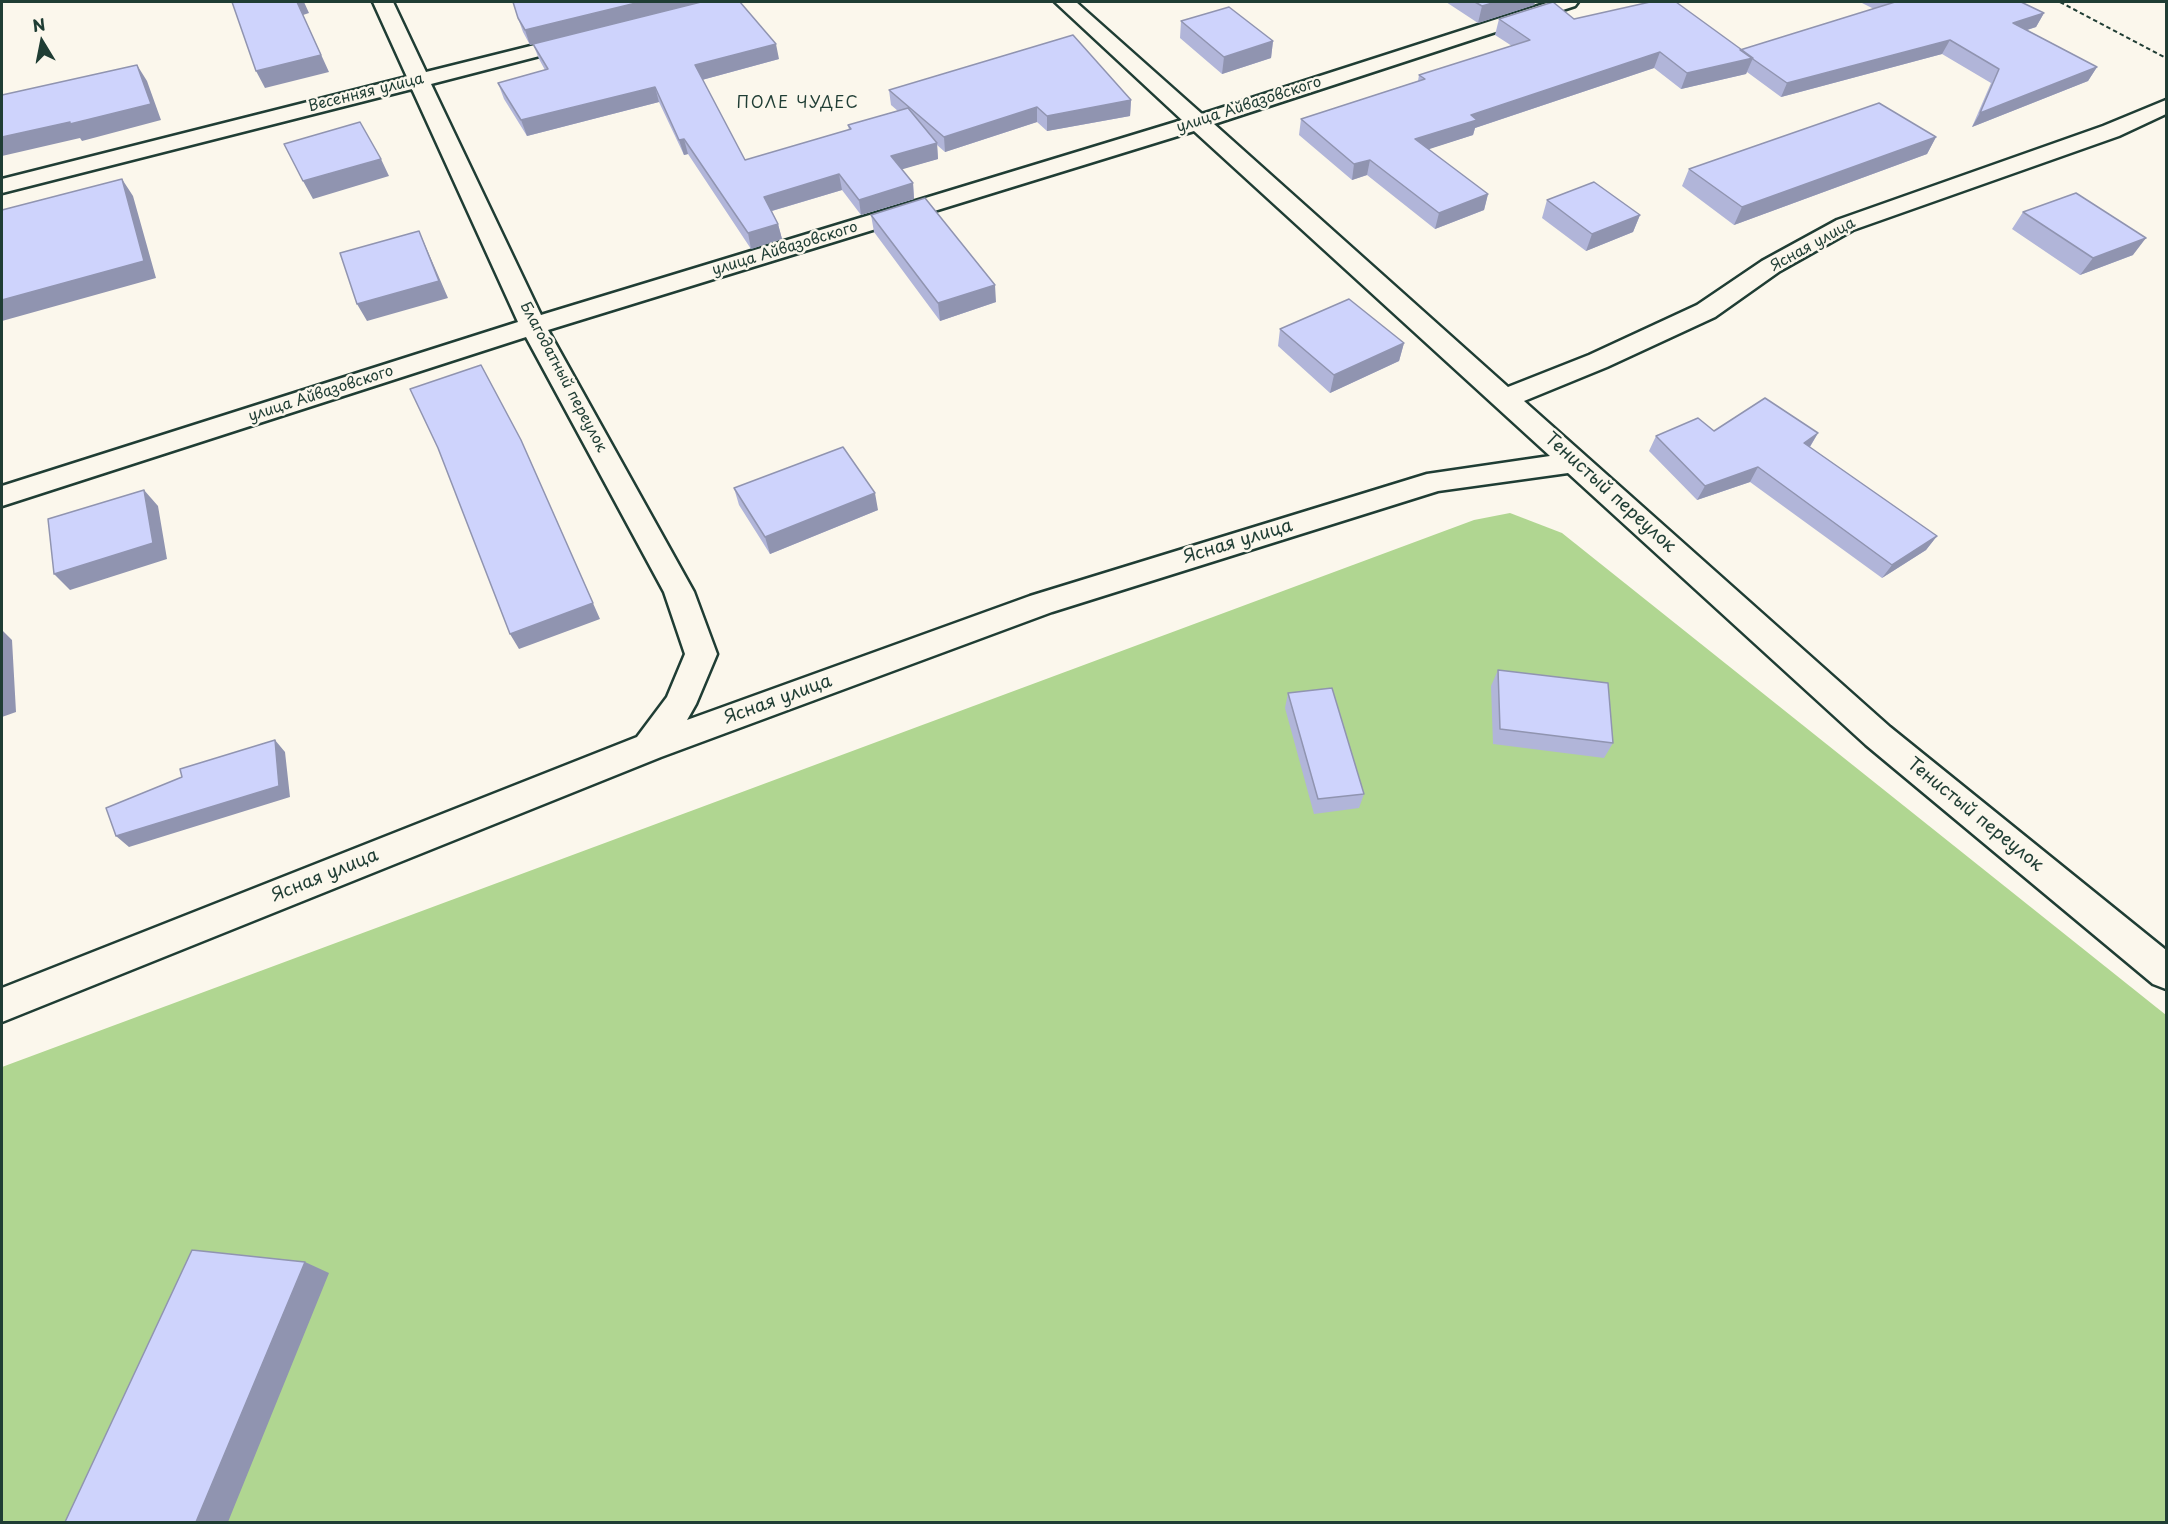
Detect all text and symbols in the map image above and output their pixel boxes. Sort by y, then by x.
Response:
text: N [31,11,47,37]
north arrow [12,12,72,72]
street label: Весенняя улица [306,70,426,116]
street label: улица Айвазовского [1174,73,1324,137]
district label: ПОЛЕ ЧУДЕС [737,94,859,114]
street label: Ясная улица [1767,214,1859,276]
street label: улица Айвазовского [710,218,860,280]
street label: Благодатный переулок [516,299,610,455]
street label: улица Айвазовского [246,362,396,426]
street label: Тенистый переулок [1540,428,1680,558]
street label: Ясная улица [1181,515,1295,569]
street label: Ясная улица [721,670,835,730]
street label: Тенистый переулок [1902,753,2048,877]
street label: Ясная улица [268,845,382,907]

